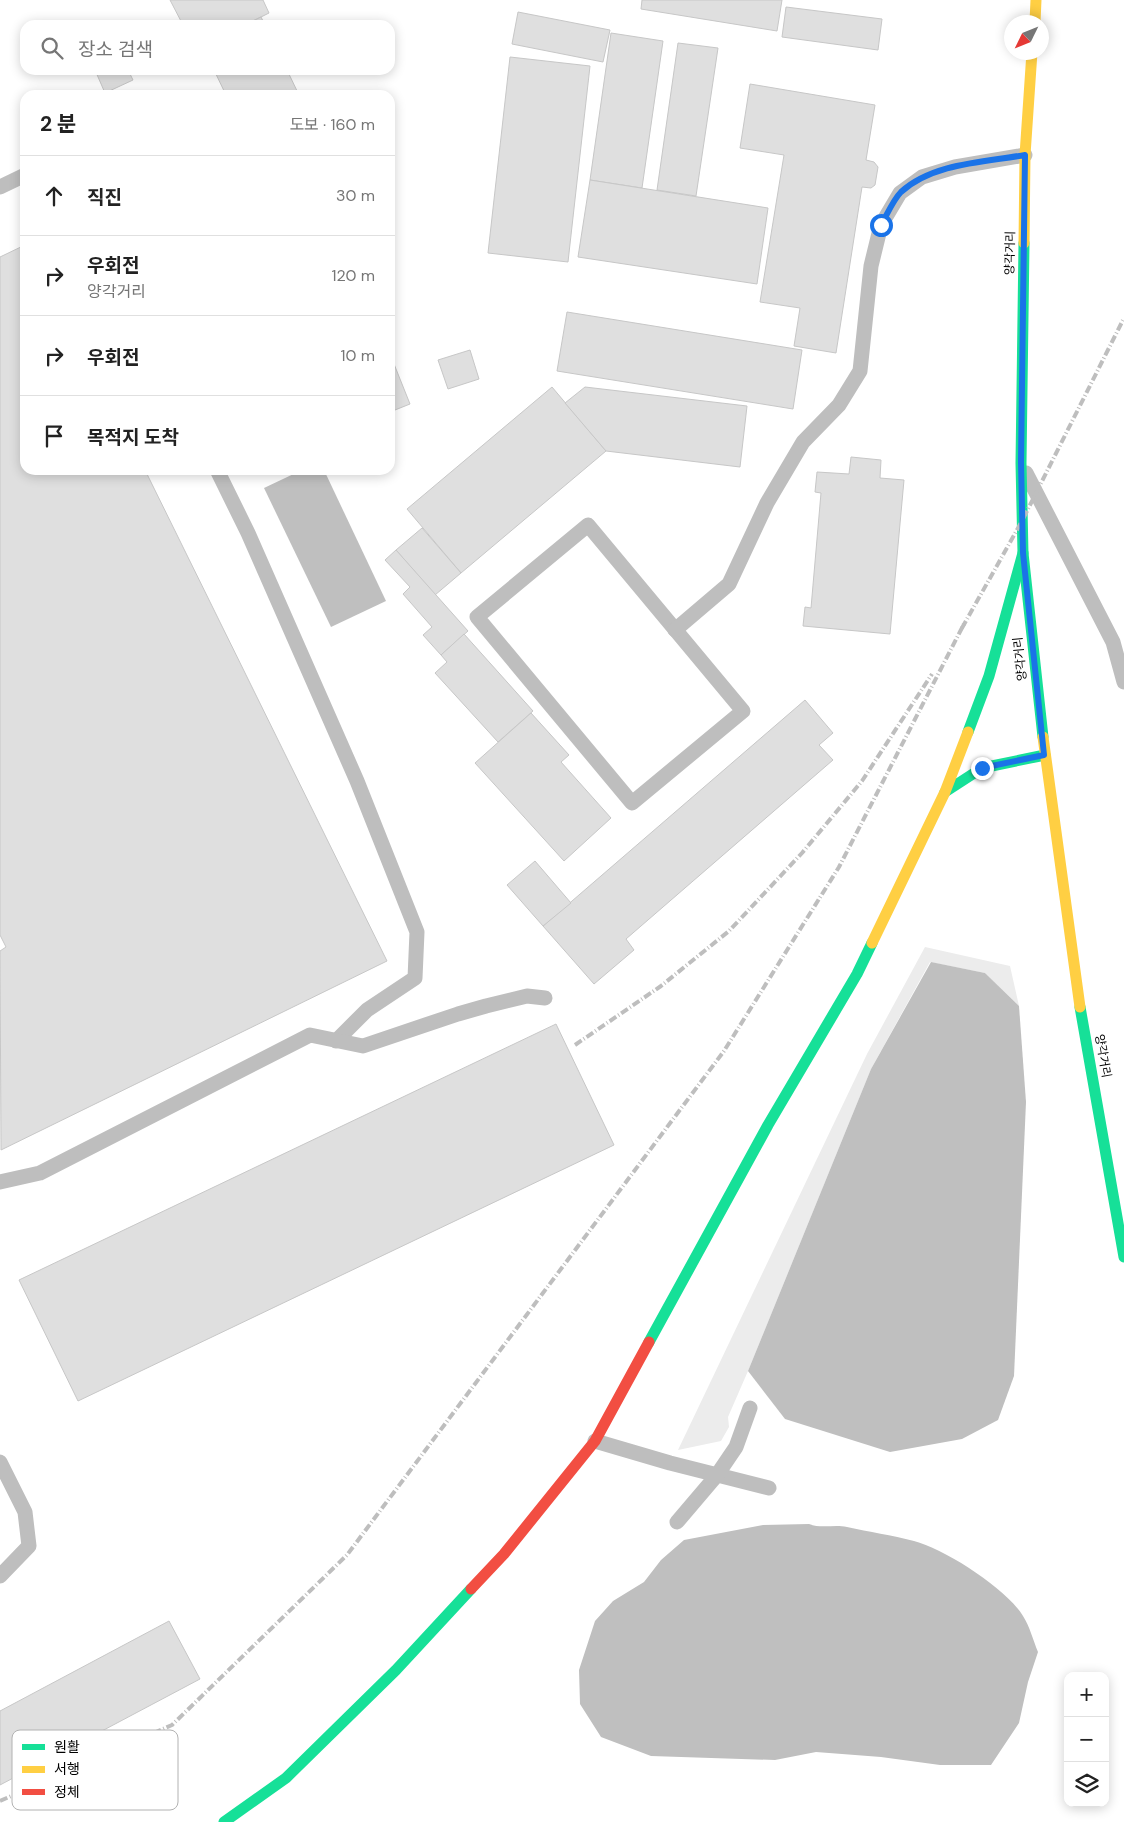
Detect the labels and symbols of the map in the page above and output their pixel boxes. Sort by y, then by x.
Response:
north arrow [1004,15,1049,60]
route start [870,214,893,237]
street label: 양각거리 [1002,231,1018,275]
street label: 양각거리 [1010,636,1030,682]
route end [971,757,994,780]
street label: 양각거리 [1091,1033,1115,1079]
legend [12,1730,178,1810]
text: 원활 [54,1738,80,1756]
text: 서행 [54,1760,80,1778]
text: 정체 [54,1783,80,1801]

